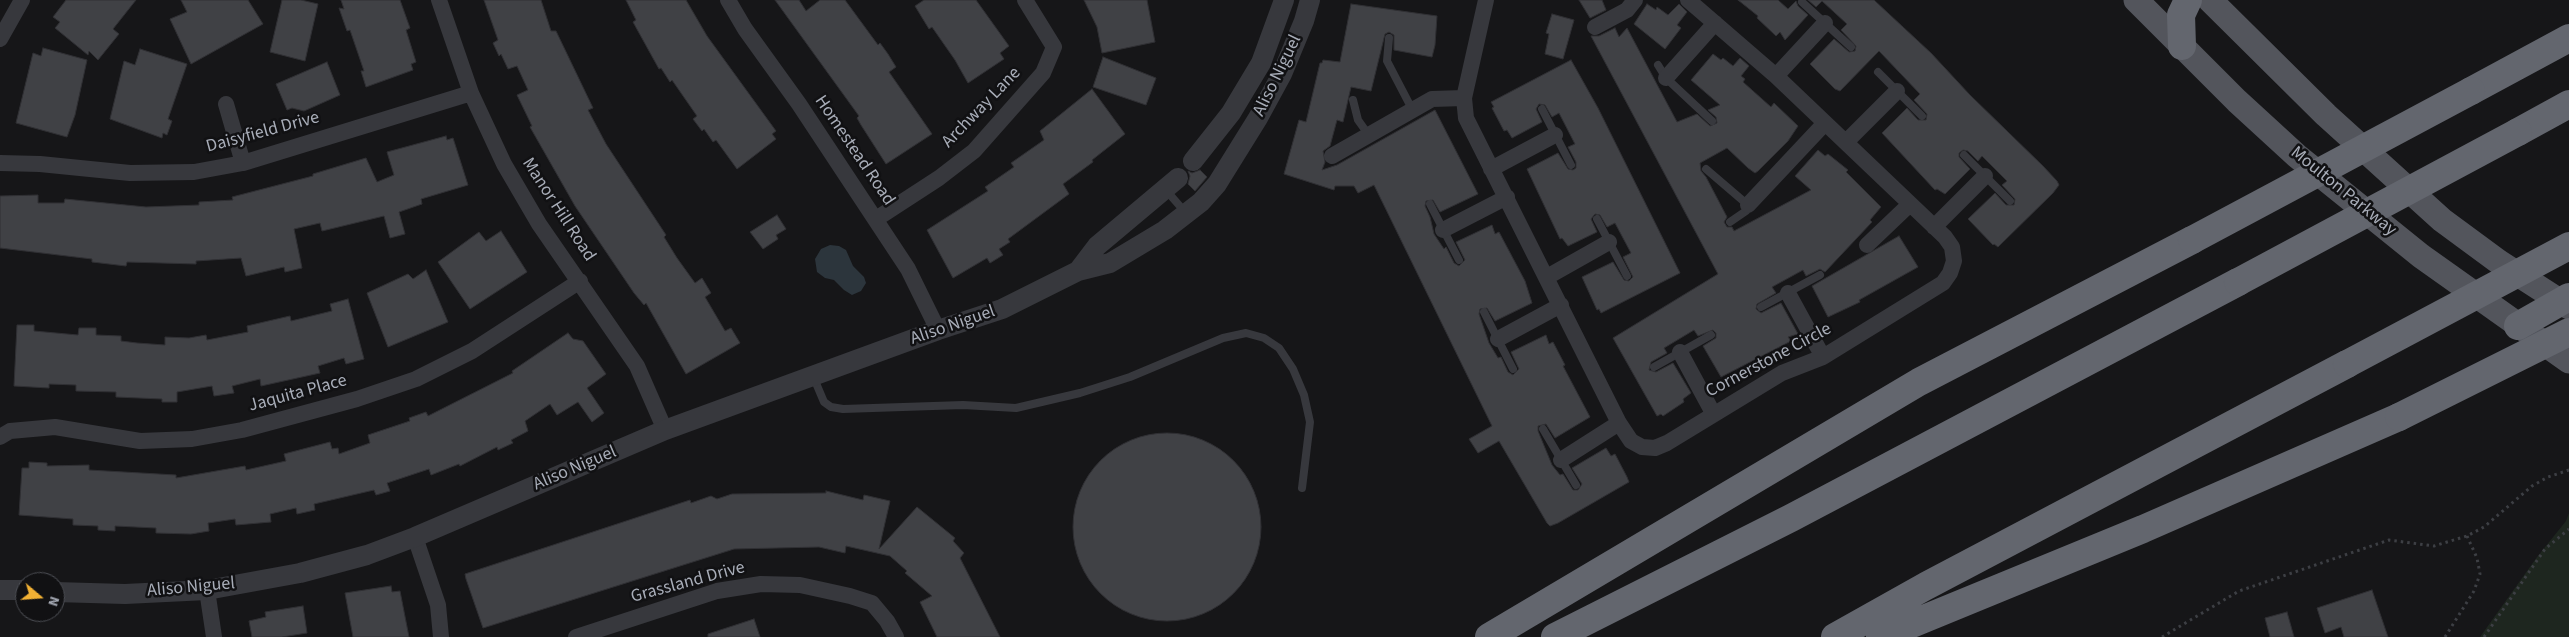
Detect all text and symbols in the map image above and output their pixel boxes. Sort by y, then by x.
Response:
street label: Aliso Niguel [1249,32,1307,120]
street label: Archway Lane [938,63,1026,153]
street label: Homestead Road [809,92,899,210]
street label: Daisyfield Drive [204,108,322,158]
street label: Moulton Parkway [2286,143,2400,241]
street label: Manor Hill Road [516,154,600,266]
street label: Aliso Niguel [908,301,998,351]
street label: Cornerstone Circle [1703,319,1835,403]
street label: Jaquita Place [246,371,350,417]
street label: Aliso Niguel [530,442,620,496]
street label: Grassland Drive [629,557,747,609]
north arrow [15,572,65,622]
street label: Aliso Niguel [146,573,236,603]
text: N [42,594,64,609]

